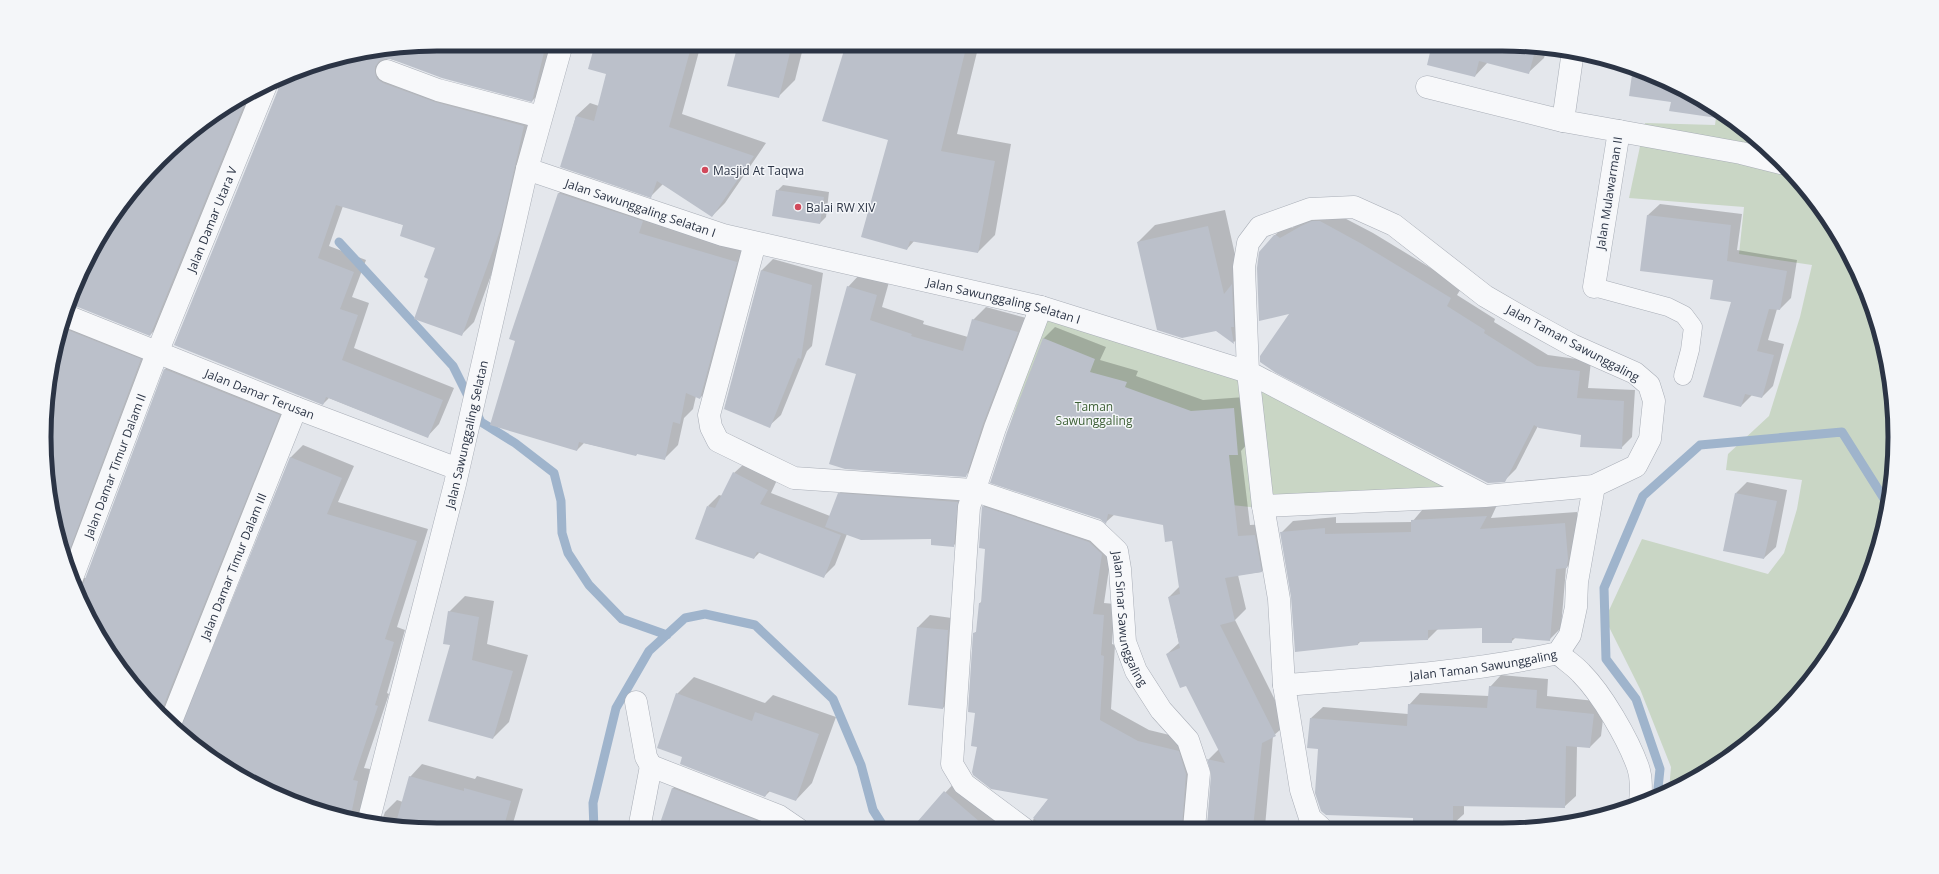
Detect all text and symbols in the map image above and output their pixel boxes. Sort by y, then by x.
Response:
street label: Jalan Mulawarman II [1592,135,1626,251]
place label: Masjid At Taqwa [713,162,804,179]
street label: Jalan Damar Utara V [182,163,241,276]
marker: Masjid At Taqwa [700,165,710,175]
street label: Jalan Sawunggaling Selatan I [562,174,718,241]
place label: Balai RW XIV [806,199,876,216]
marker: Balai RW XIV [793,202,803,212]
street label: Jalan Sawunggaling Selatan I [924,273,1083,327]
street label: Jalan Taman Sawunggaling [1503,300,1643,386]
street label: Jalan Sawunggaling Selatan [440,359,492,511]
street label: Jalan Damar Terusan [202,364,317,423]
street label: Jalan Damar Timur Dalam II [79,391,149,541]
park label: Taman Sawunggaling [1056,398,1133,429]
street label: Jalan Damar Timur Dalam III [196,490,270,643]
street label: Jalan Sinar Sawunggaling [1108,549,1152,690]
street label: Jalan Taman Sawunggaling [1408,645,1559,684]

